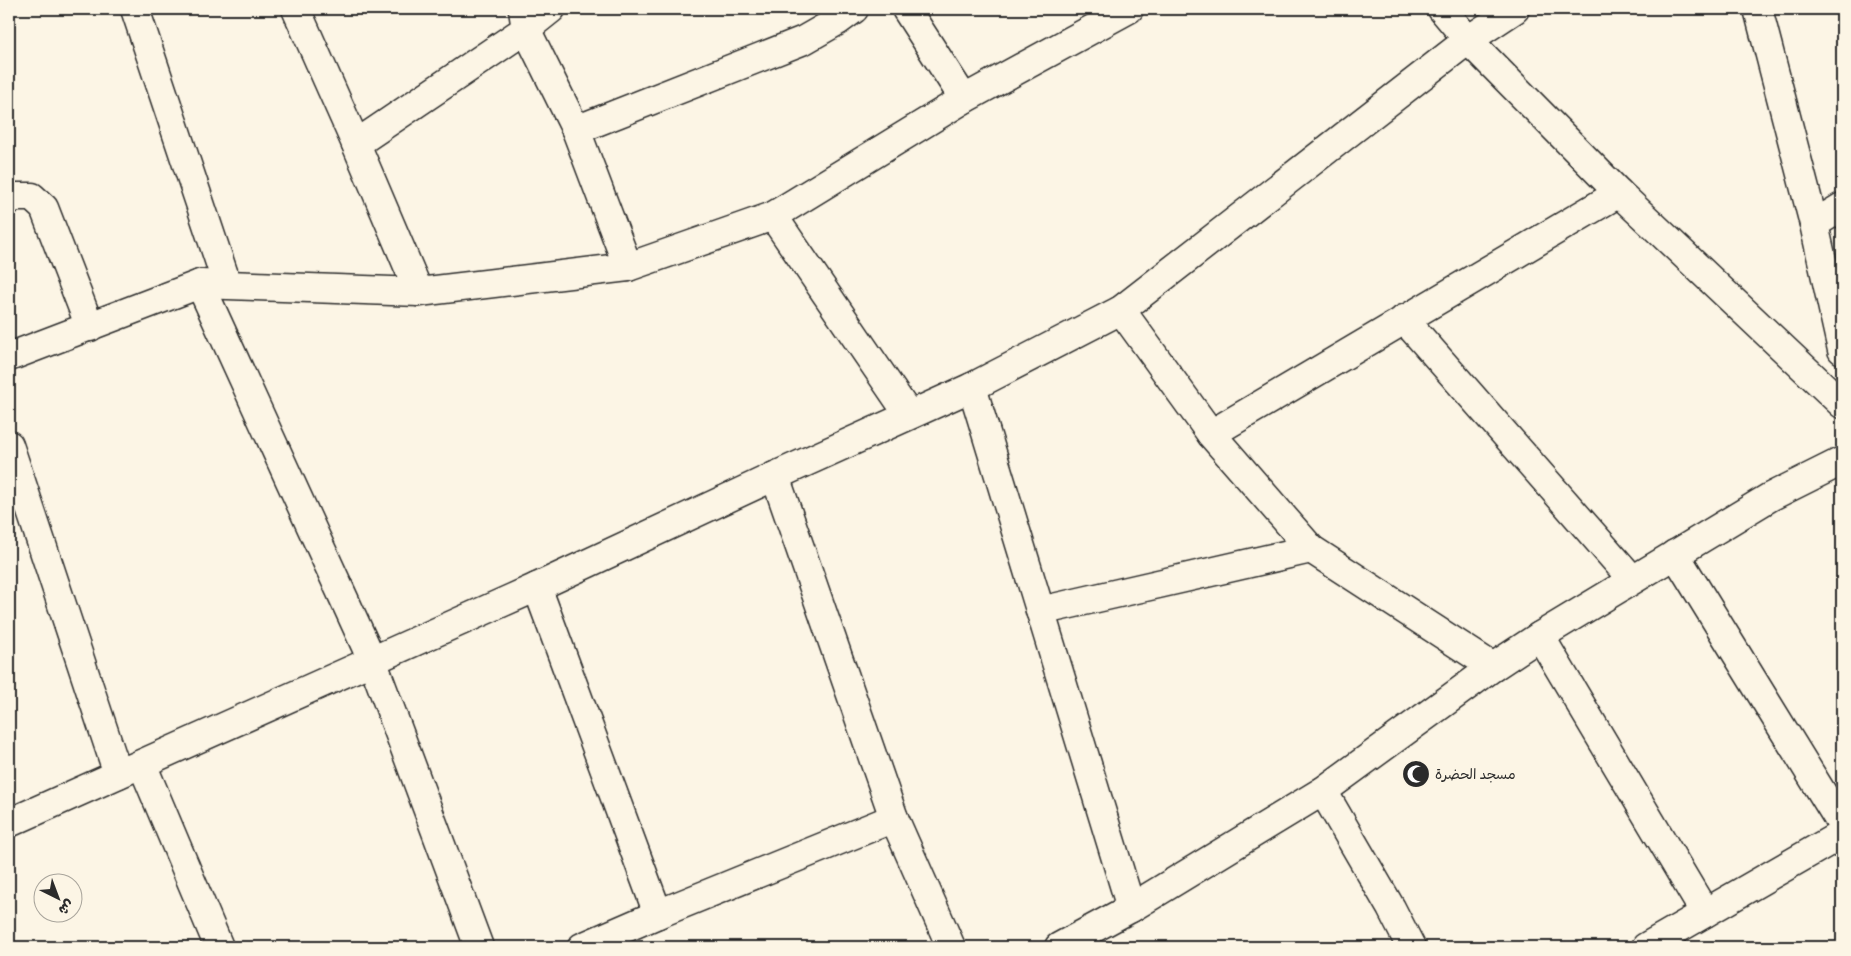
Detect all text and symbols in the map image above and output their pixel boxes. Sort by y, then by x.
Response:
mosque icon: مسجد الحضرة [1401,759,1431,789]
place label: مسجد الحضرة [1435,764,1516,783]
north arrow [32,874,82,924]
text: ش [55,896,79,920]

